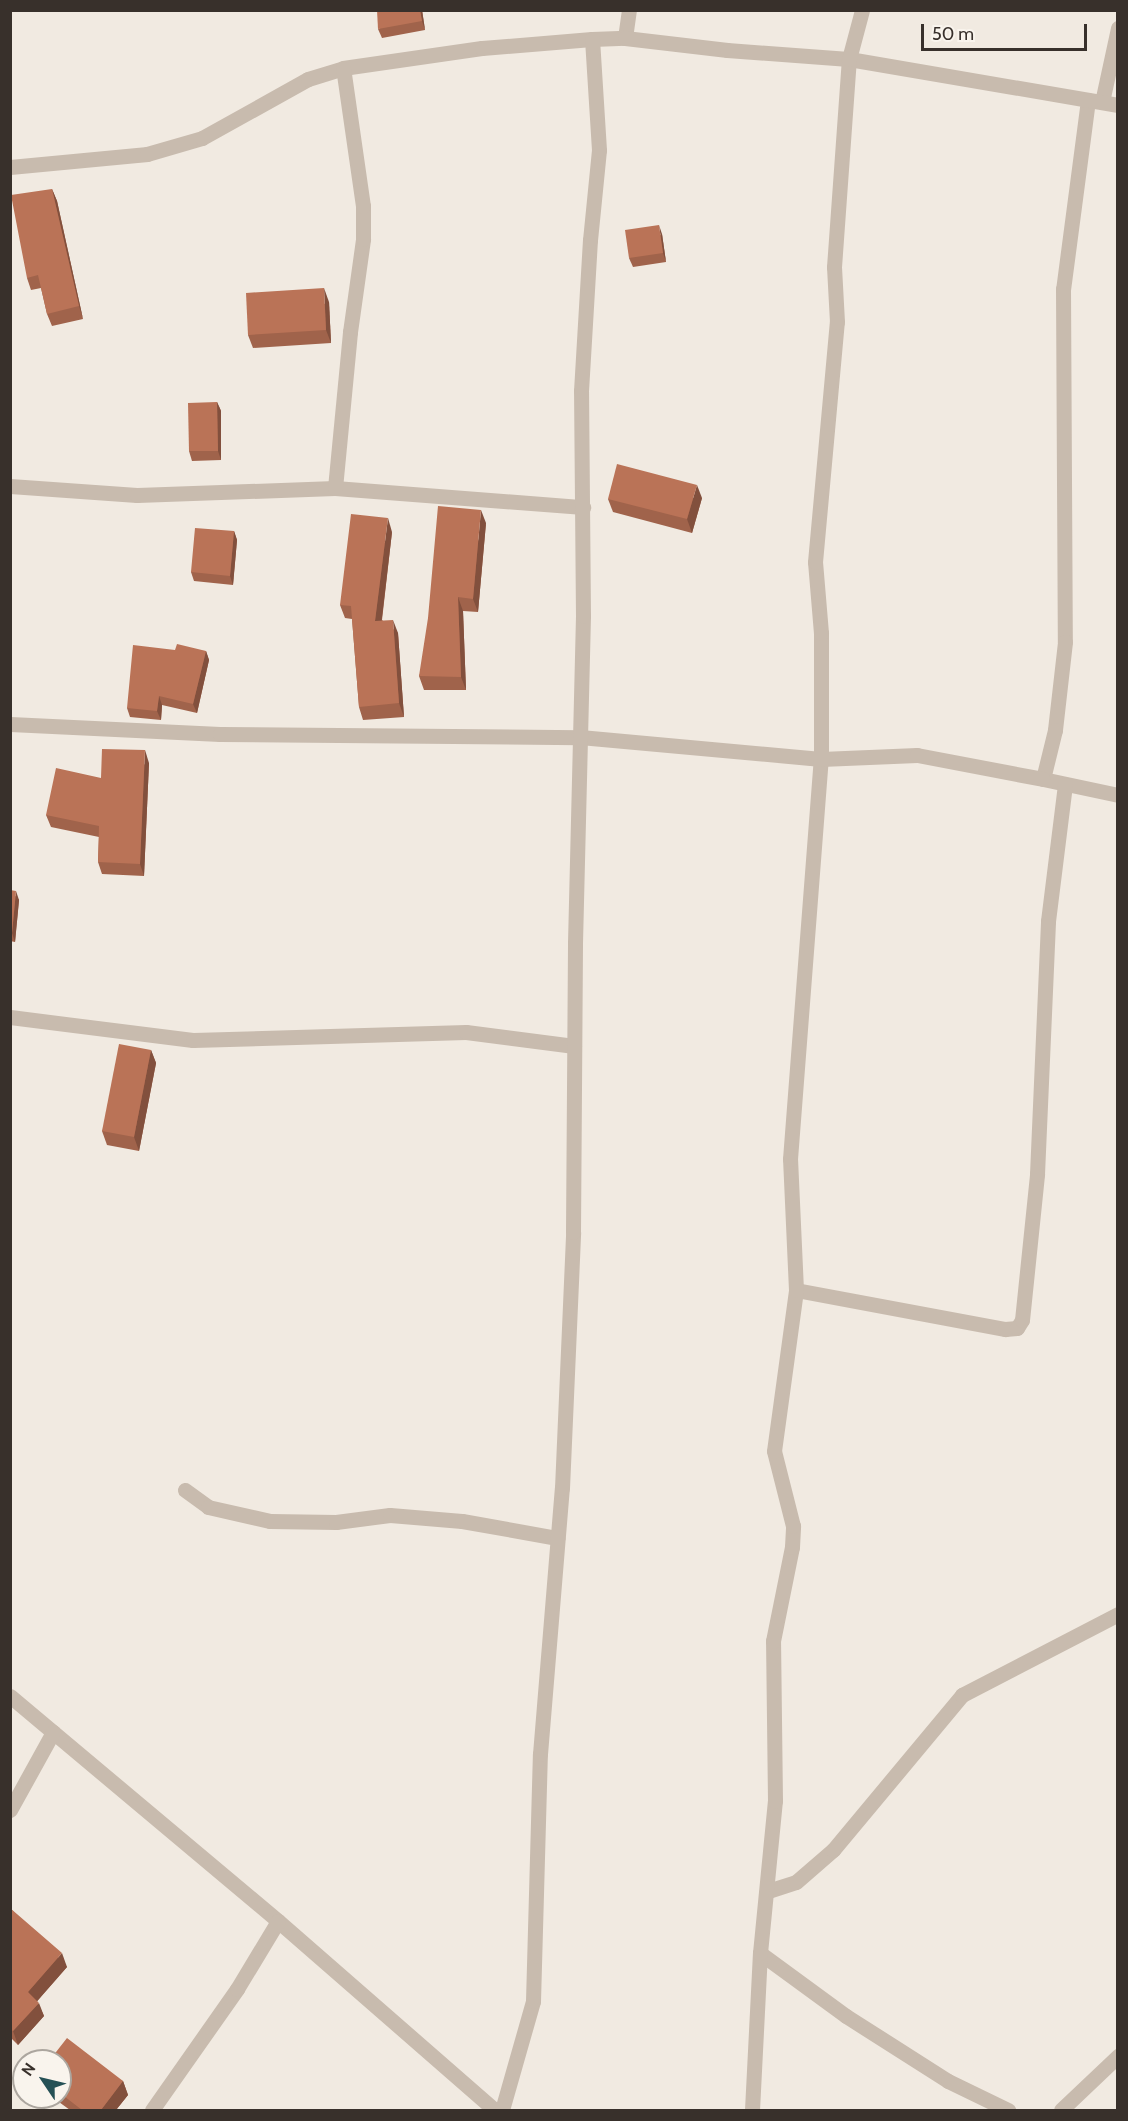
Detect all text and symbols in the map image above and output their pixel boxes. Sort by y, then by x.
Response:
scale bar [924,12,1090,50]
text: 50 m [932,23,974,45]
north arrow [12,2049,72,2109]
text: N [17,2059,40,2080]

